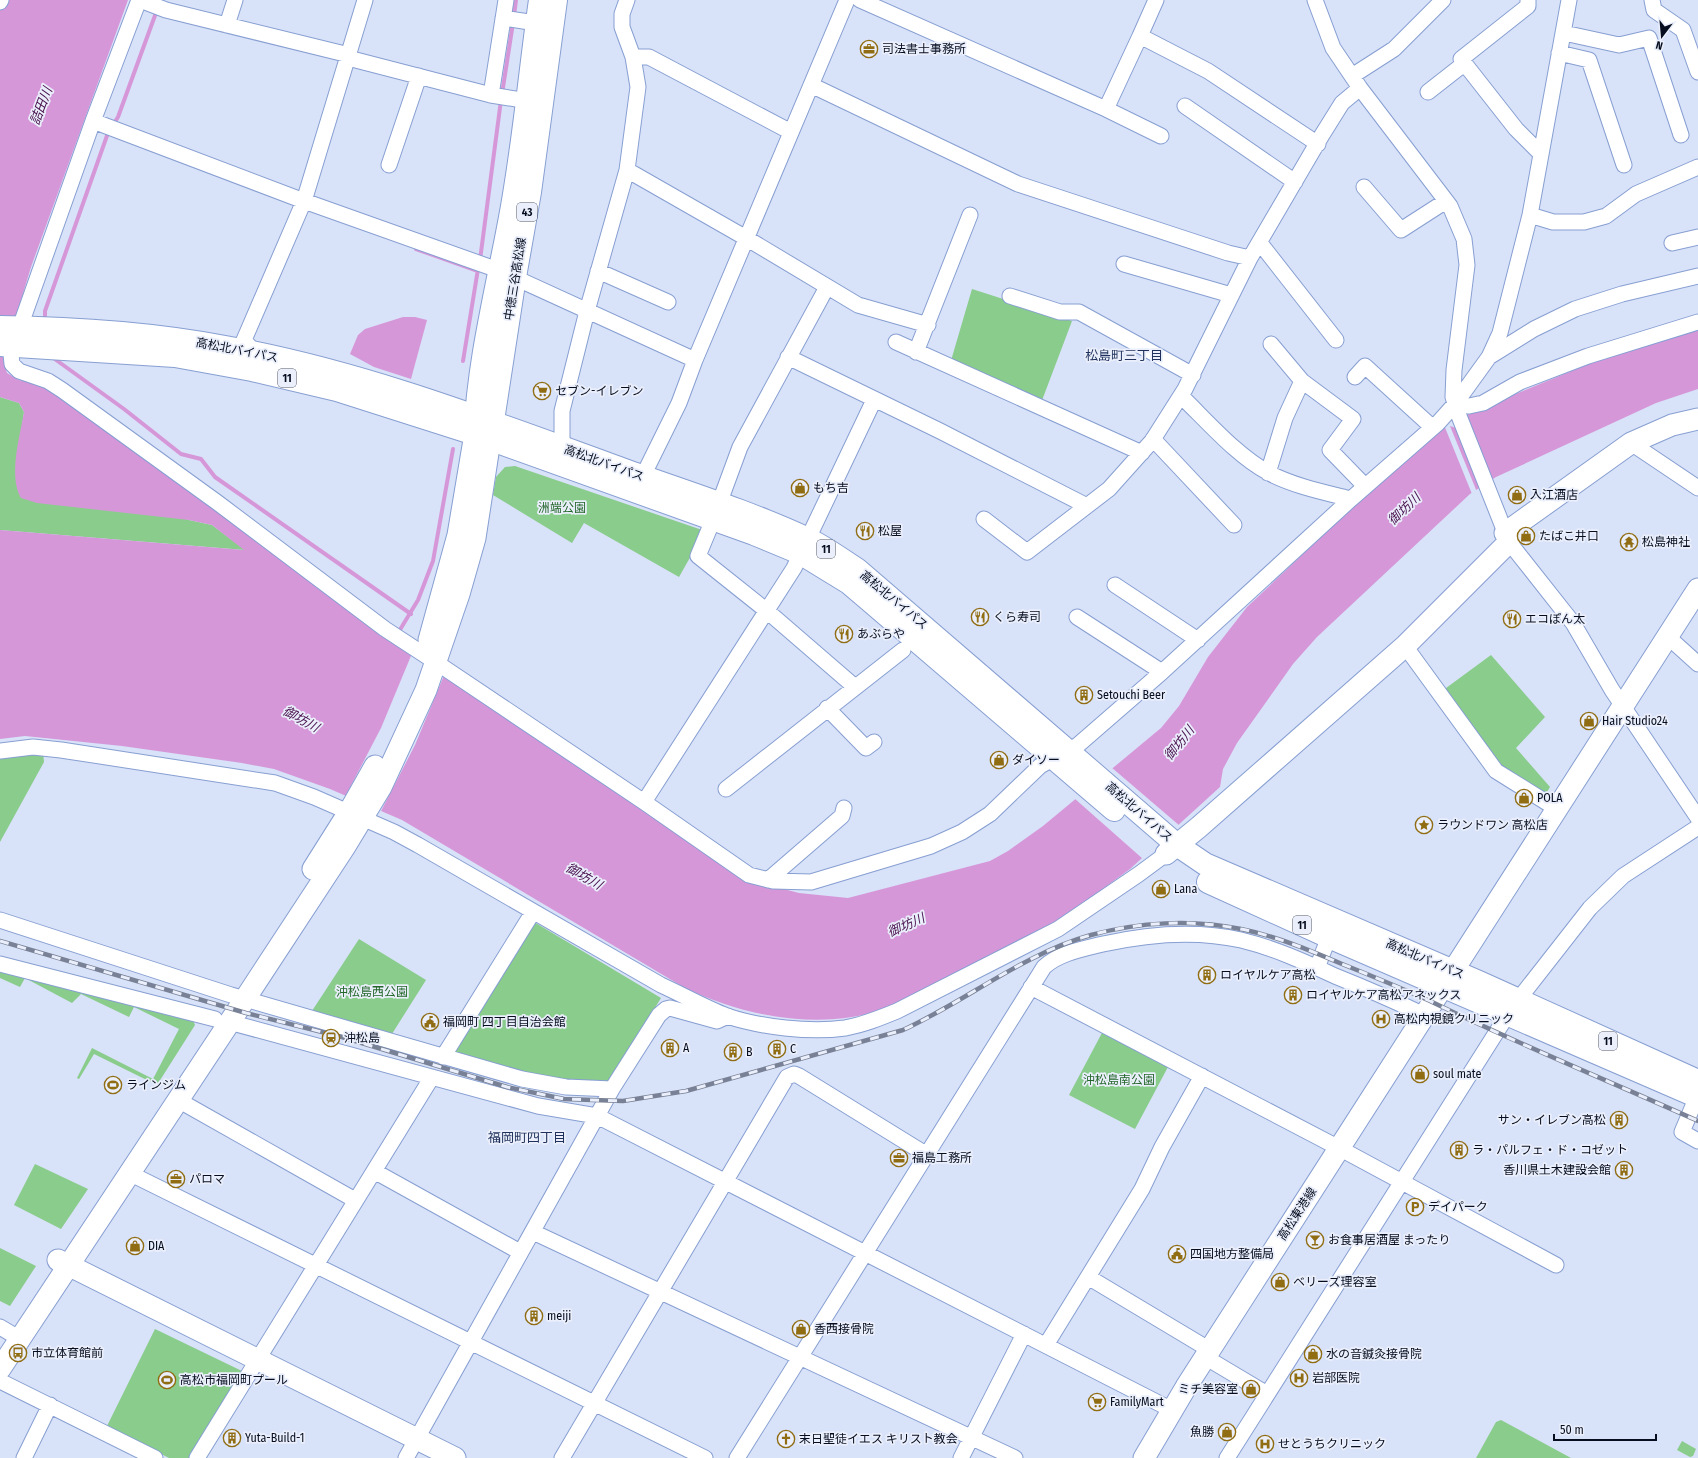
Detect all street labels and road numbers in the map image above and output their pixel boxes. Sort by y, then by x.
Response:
road number: 43 [517,203,537,221]
street label: 中徳三谷高松線 [502,236,528,322]
street label: 高松北バイパス [195,335,279,365]
road number: 11 [278,369,296,387]
street label: 高松北バイパス [562,442,646,484]
road number: 11 [817,540,835,558]
street label: 高松北バイパス [857,568,931,632]
street label: 高松北バイパス [1103,779,1175,845]
road number: 11 [1293,916,1311,934]
street label: 高松北バイパス [1384,936,1466,982]
road number: 11 [1599,1032,1617,1050]
street label: 高松東港線 [1275,1185,1319,1243]

